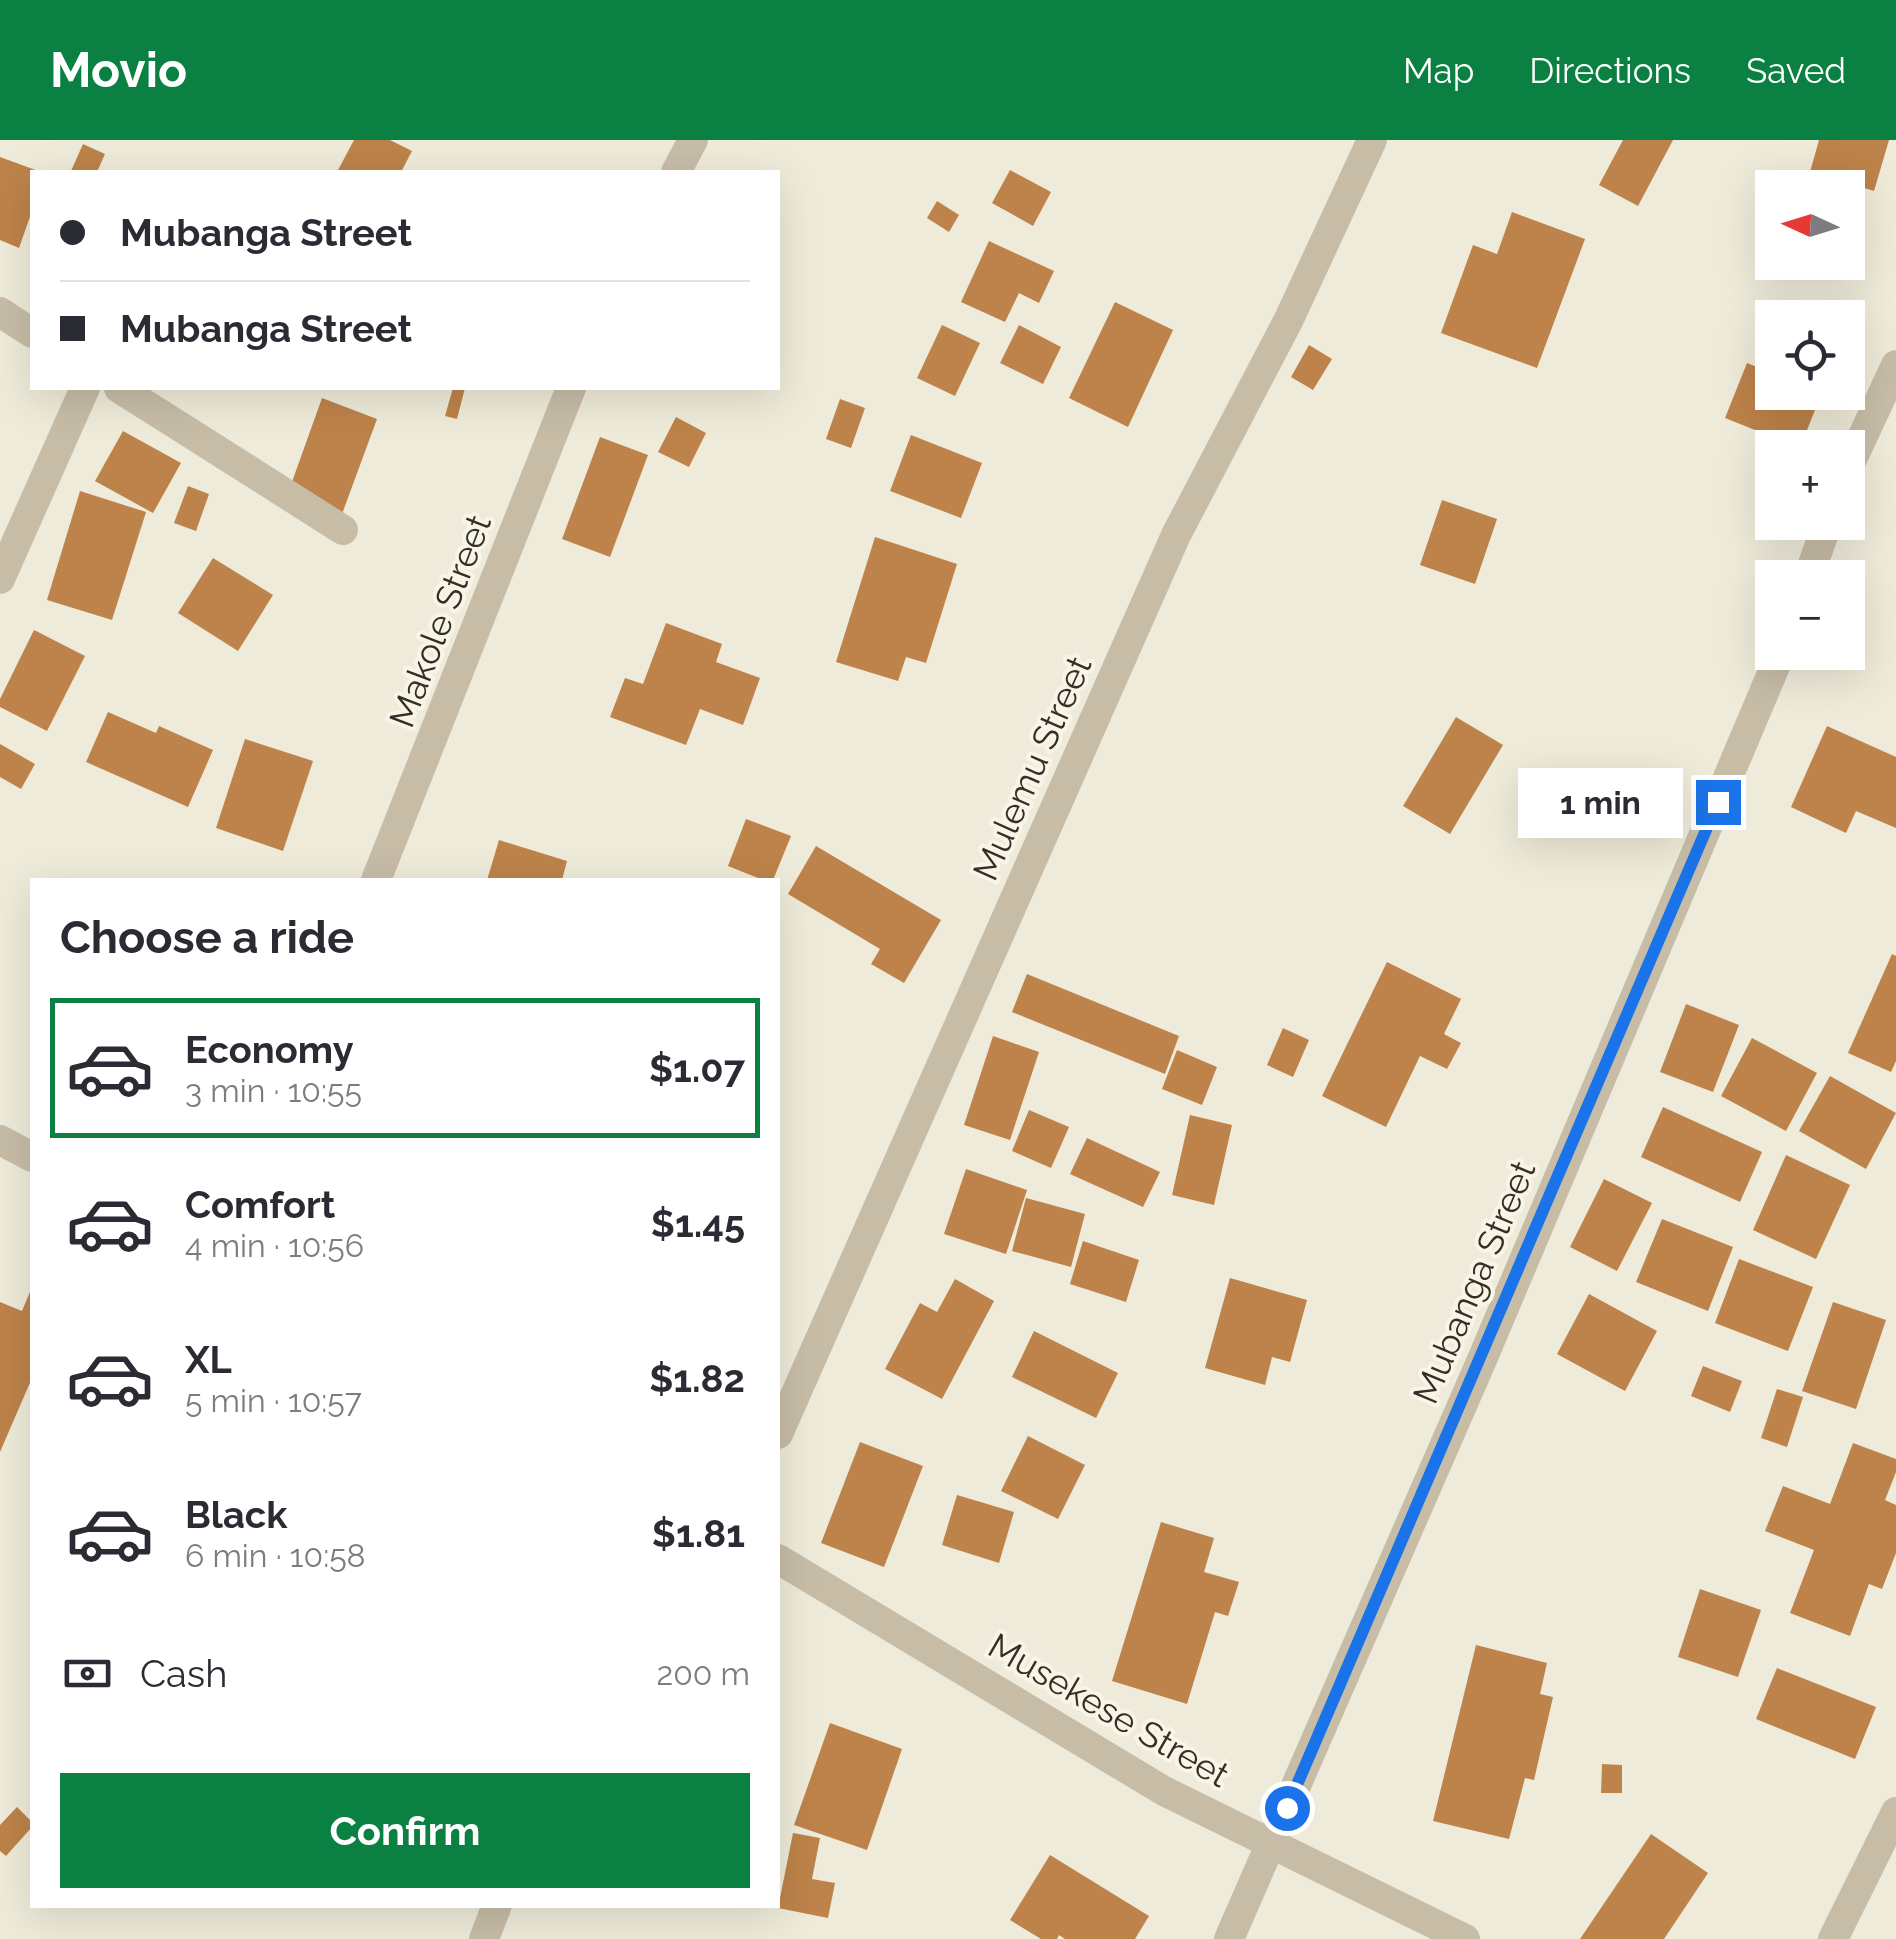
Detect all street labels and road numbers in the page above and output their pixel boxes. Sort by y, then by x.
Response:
street label: Makole Street [381,509,499,733]
street label: Mulemu Street [964,650,1100,886]
street label: Mubanga Street [1404,1154,1544,1409]
street label: Musekese Street [982,1625,1237,1796]

